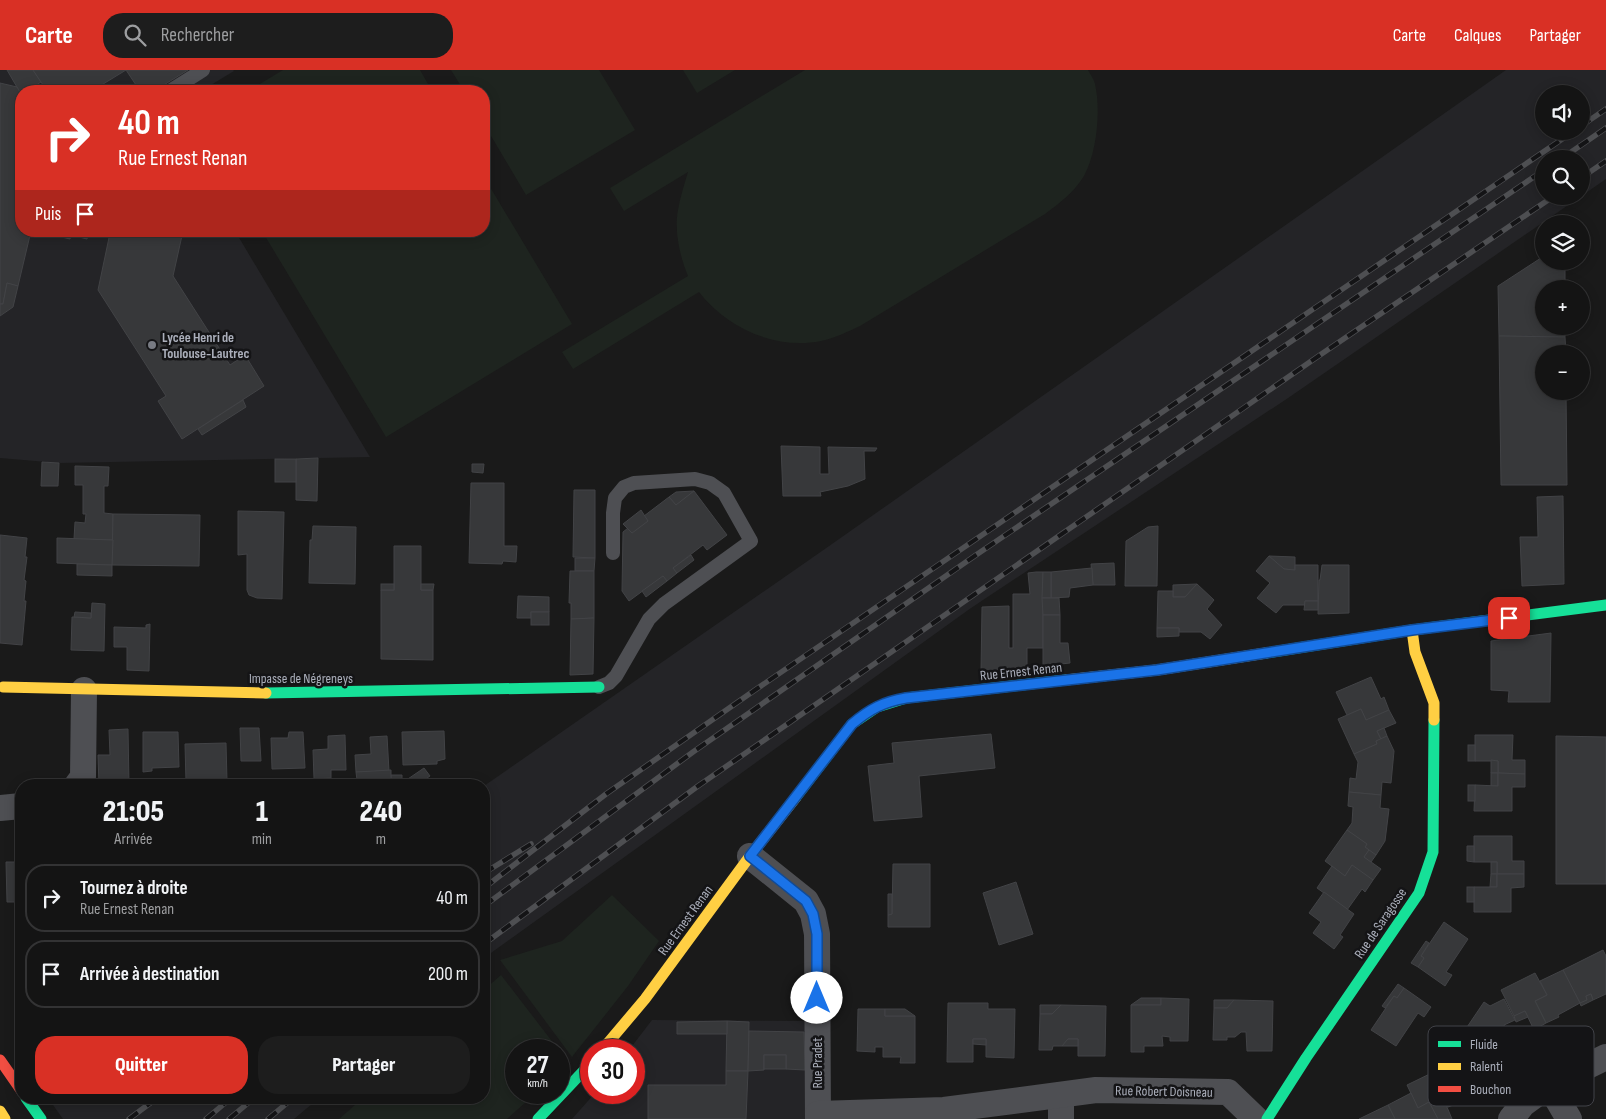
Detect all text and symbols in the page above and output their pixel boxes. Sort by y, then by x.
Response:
search box [103,13,453,58]
text: Carte [25,21,73,50]
icon: search [121,21,149,49]
text: Rechercher [161,24,234,47]
text: Carte [1393,25,1426,46]
text: Calques [1454,25,1501,46]
text: Partager [1529,25,1581,46]
map controls [1535,85,1590,400]
button: sound [1535,85,1590,140]
text: 40 m [118,102,180,145]
icon: right [35,105,100,170]
text: Rue Ernest Renan [118,145,248,172]
button: search [1535,150,1590,205]
icon: arrive [71,200,99,228]
text: Puis [35,203,61,226]
button: layers [1535,215,1590,270]
button: + [1535,280,1590,335]
place label: Lycée Henri de Toulouse-Lautrec [162,329,249,362]
marker: Lycée Henri de Toulouse-Lautrec [146,339,158,351]
button: − [1535,345,1590,400]
pin [1488,597,1530,639]
icon: arrive [1495,604,1523,632]
street label: Rue Ernest Renan [979,659,1063,684]
street label: Impasse de Négreneys [249,670,353,687]
text: 21:05 [103,794,164,830]
text: 1 [256,794,268,830]
text: 240 [360,794,402,830]
text: Arrivée [114,830,153,849]
text: min [252,830,272,849]
text: m [376,830,386,849]
text: Tournez à droite [80,877,188,900]
street label: Rue Ernest Renan [654,882,717,959]
icon: right [37,884,65,912]
street label: Rue de Saragosse [1351,885,1410,962]
text: 40 m [436,887,468,910]
text: Rue Ernest Renan [80,900,174,919]
icon: arrive [37,960,65,988]
text: Arrivée à destination [80,963,220,986]
text: 200 m [428,963,468,986]
position arrow [790,971,842,1023]
legend [1428,1026,1594,1106]
button: Quitter [35,1036,248,1094]
button: Partager [258,1036,470,1094]
text: Fluide [1470,1036,1498,1053]
street label: Rue Pradet [809,1038,826,1088]
speed limit sign: 30 [580,1039,645,1104]
text: 27 [527,1050,548,1081]
text: Ralenti [1470,1058,1503,1075]
text: km/h [527,1076,548,1091]
text: Bouchon [1470,1081,1511,1098]
street label: Rue Robert Doisneau [1115,1082,1213,1101]

